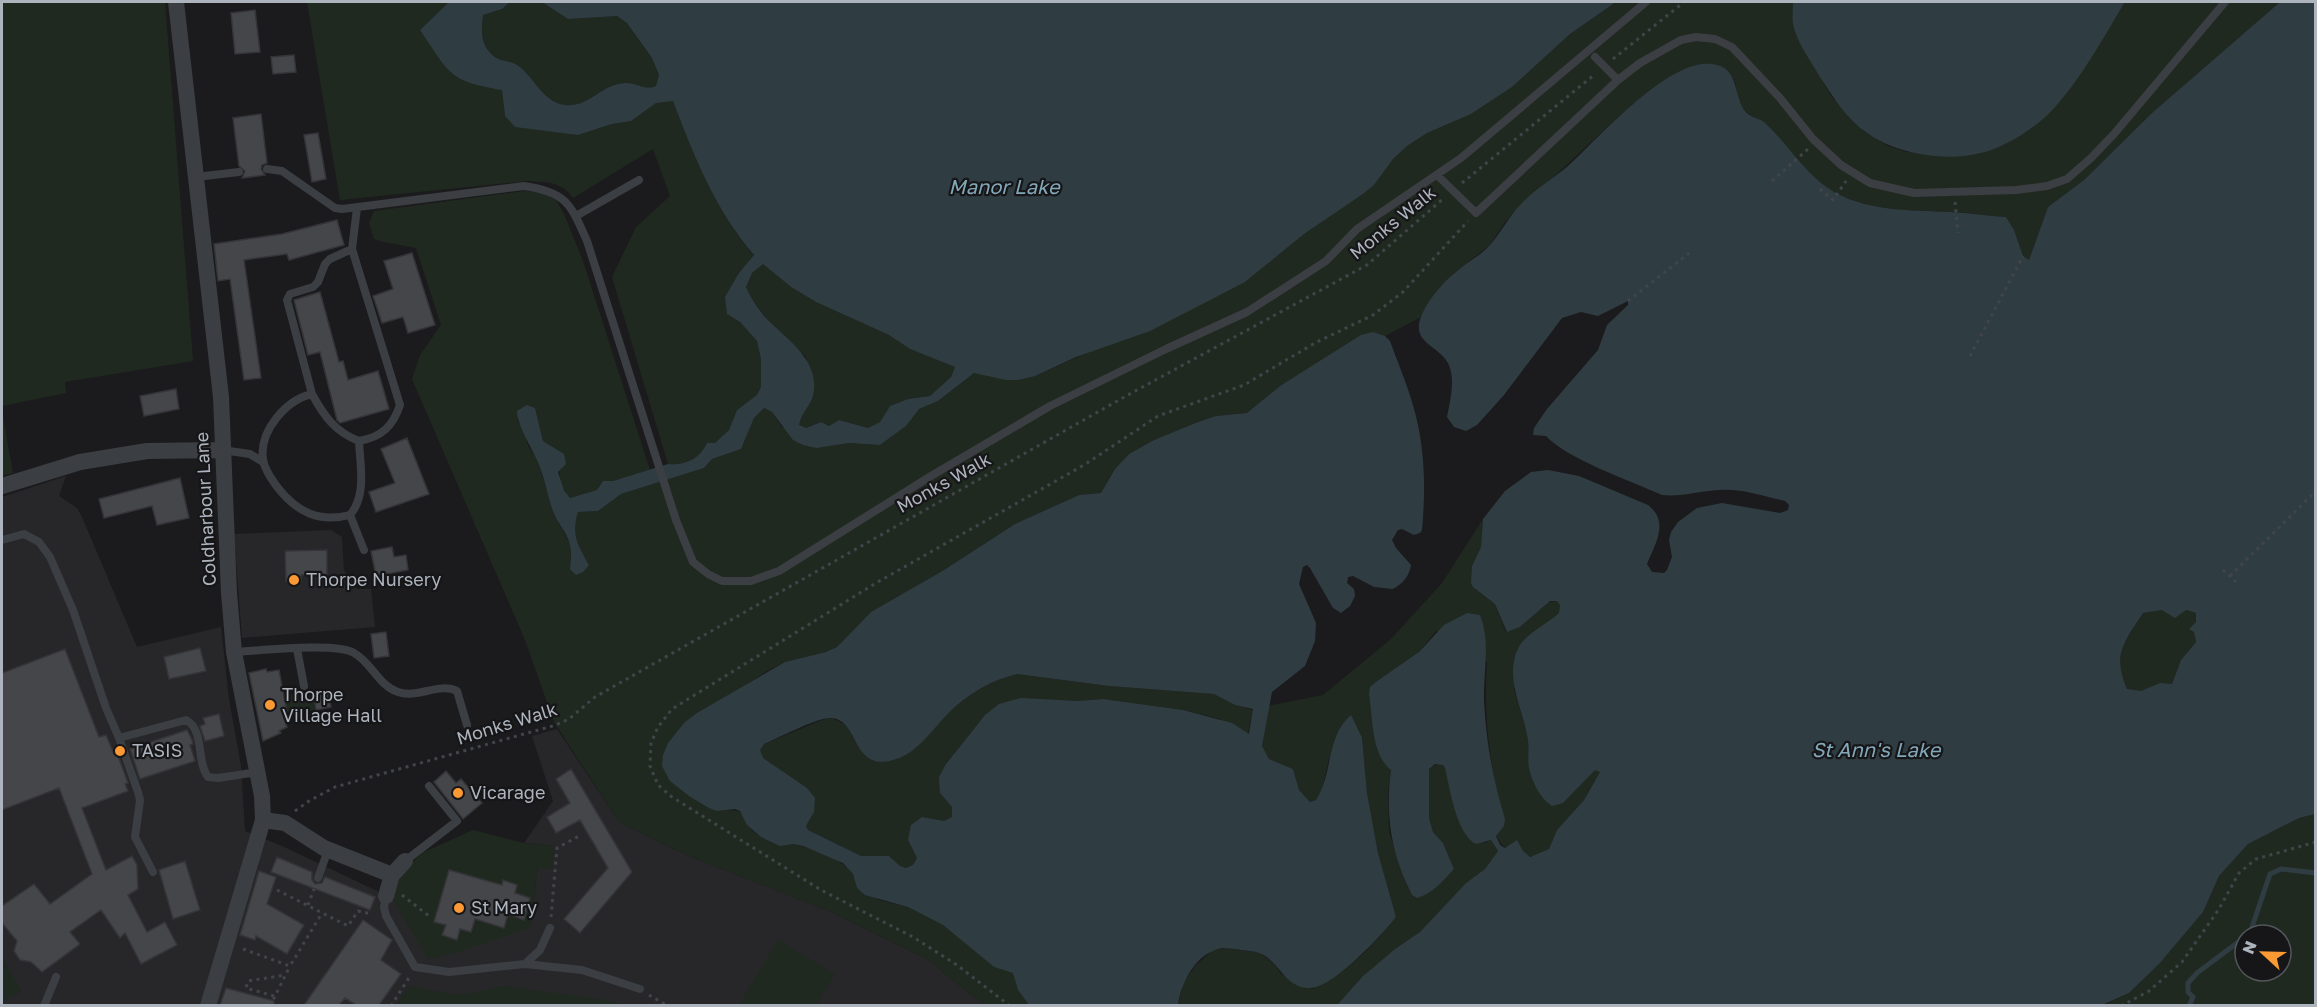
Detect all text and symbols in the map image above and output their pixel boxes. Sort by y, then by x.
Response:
water label: Manor Lake [949,174,1061,198]
street label: Monks Walk [1345,181,1440,264]
street label: Coldharbour Lane [190,431,220,587]
street label: Monks Walk [893,447,994,517]
place label: Thorpe Nursery [306,568,441,590]
marker: Thorpe Nursery [287,573,301,587]
place label: Thorpe Village Hall [282,683,382,726]
street label: Monks Walk [454,697,560,749]
marker: Thorpe Village Hall [263,698,277,712]
water label: St Ann's Lake [1812,737,1942,761]
place label: TASIS [132,739,182,761]
marker: TASIS [113,744,127,758]
place label: Vicarage [470,781,545,803]
marker: Vicarage [451,786,465,800]
place label: St Mary [471,896,537,918]
marker: St Mary [452,901,466,915]
north arrow [2233,923,2293,983]
text: N [2238,938,2261,957]

